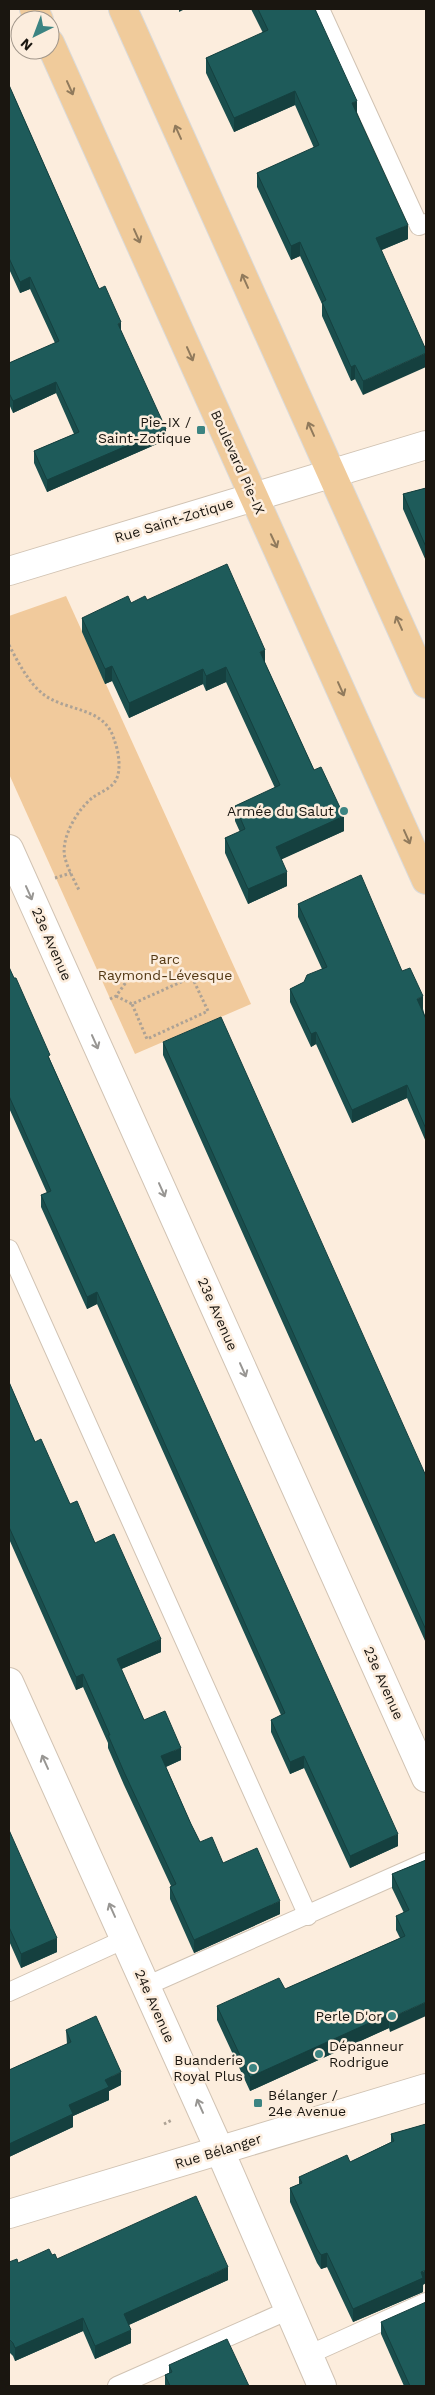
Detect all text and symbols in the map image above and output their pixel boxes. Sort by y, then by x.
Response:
north arrow [10,10,60,60]
text: N [17,35,36,54]
one-way arrow [66,80,75,95]
one-way arrow [173,125,183,140]
one-way arrow [132,228,142,243]
one-way arrow [239,274,249,289]
one-way arrow [185,346,195,361]
street label: Boulevard Pie-IX [208,407,268,517]
place label: Pie-IX / Saint-Zotique [98,414,191,446]
one-way arrow [306,422,316,437]
marker: Pie-IX / Saint-Zotique [195,424,207,436]
street label: Rue Saint-Zotique [113,494,235,546]
one-way arrow [270,533,280,548]
one-way arrow [393,616,403,631]
one-way arrow [336,681,346,696]
place label: Armée du Salut [227,803,334,819]
marker: Armée du Salut [338,805,350,817]
one-way arrow [403,829,413,844]
one-way arrow [24,886,34,901]
street label: 23e Avenue [29,905,75,983]
park label: Parc Raymond-Lévesque [98,951,232,983]
one-way arrow [91,1034,101,1049]
one-way arrow [158,1182,167,1197]
street label: 23e Avenue [195,1275,241,1353]
one-way arrow [239,1362,248,1377]
street label: 23e Avenue [361,1644,407,1722]
one-way arrow [40,1755,49,1770]
one-way arrow [106,1903,116,1918]
street label: 24e Avenue [132,1967,178,2045]
place label: Perle D'or [315,2008,382,2024]
marker: Perle D'or [386,2010,398,2022]
place label: Dépanneur Rodrigue [329,2038,404,2070]
marker: Dépanneur Rodrigue [313,2048,325,2060]
place label: Buanderie Royal Plus [173,2052,243,2084]
marker: Buanderie Royal Plus [247,2062,259,2074]
place label: Bélanger / 24e Avenue [268,2087,346,2119]
marker: Bélanger / 24e Avenue [252,2097,264,2109]
one-way arrow [195,2099,205,2114]
street label: Rue Bélanger [173,2130,264,2172]

